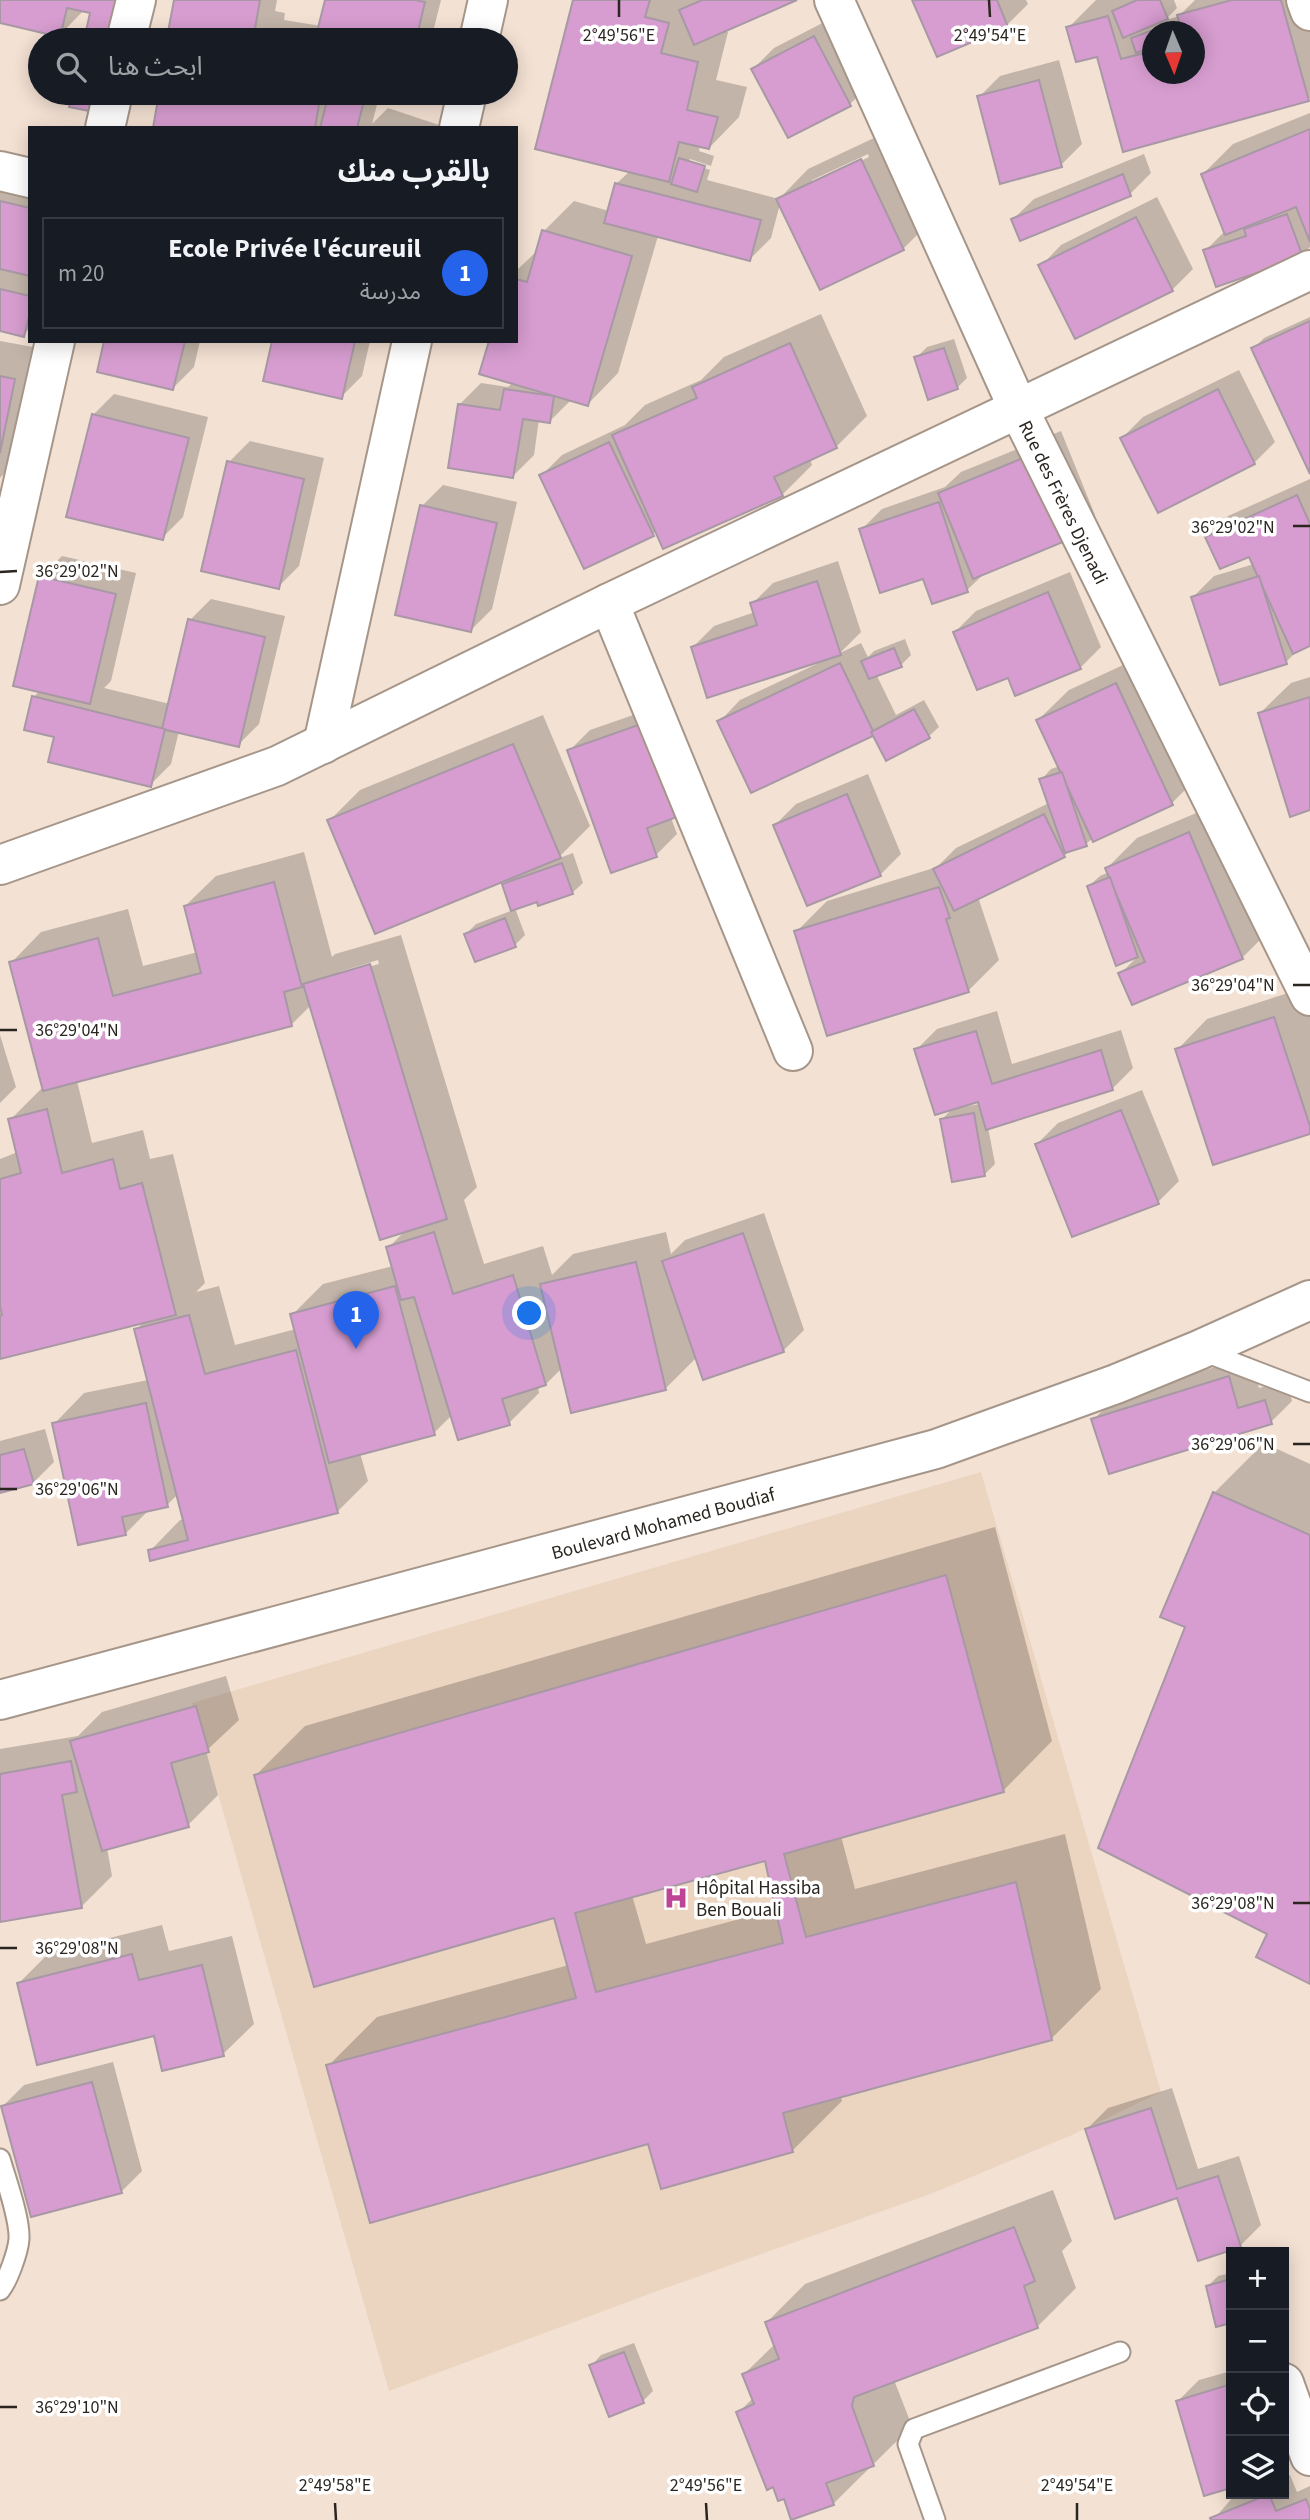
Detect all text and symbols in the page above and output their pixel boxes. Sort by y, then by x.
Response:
north arrow [1142,21,1205,84]
text: 2°49'56"E [583,23,655,48]
text: 2°49'54"E [954,23,1026,48]
search box [28,28,518,105]
icon: search [52,48,90,86]
text: ابحث هنا [108,48,203,85]
text: بالقرب منك [338,150,490,193]
text: Ecole Privée l'écureuil [168,230,421,267]
text: 20 m [58,257,105,290]
text: 1 [459,257,471,290]
text: مدرسة [360,275,421,308]
street label: Rue des Frères Djenadi [1011,416,1114,589]
text: 36°29'02"N [1191,515,1275,540]
text: 36°29'02"N [35,559,119,584]
text: 36°29'04"N [1191,973,1275,998]
text: 36°29'04"N [35,1018,119,1043]
pin: 1 [333,1291,379,1349]
your location [512,1296,546,1330]
text: 36°29'06"N [1191,1432,1275,1457]
text: 36°29'06"N [35,1477,119,1502]
street label: Boulevard Mohamed Boudiaf [548,1481,780,1567]
place label: Hôpital Hassiba Ben Bouali [696,1875,821,1924]
hospital icon: Hôpital Hassiba Ben Bouali [662,1884,690,1912]
text: 36°29'08"N [1191,1891,1275,1916]
text: 36°29'08"N [35,1936,119,1961]
map controls [1226,2247,1289,2499]
button: + [1226,2247,1289,2310]
button: − [1226,2310,1289,2373]
button: locate [1226,2373,1289,2436]
text: 36°29'10"N [35,2395,119,2420]
button: layers [1226,2436,1289,2499]
text: 2°49'58"E [299,2473,371,2498]
text: 2°49'56"E [670,2473,742,2498]
text: 2°49'54"E [1041,2473,1113,2498]

